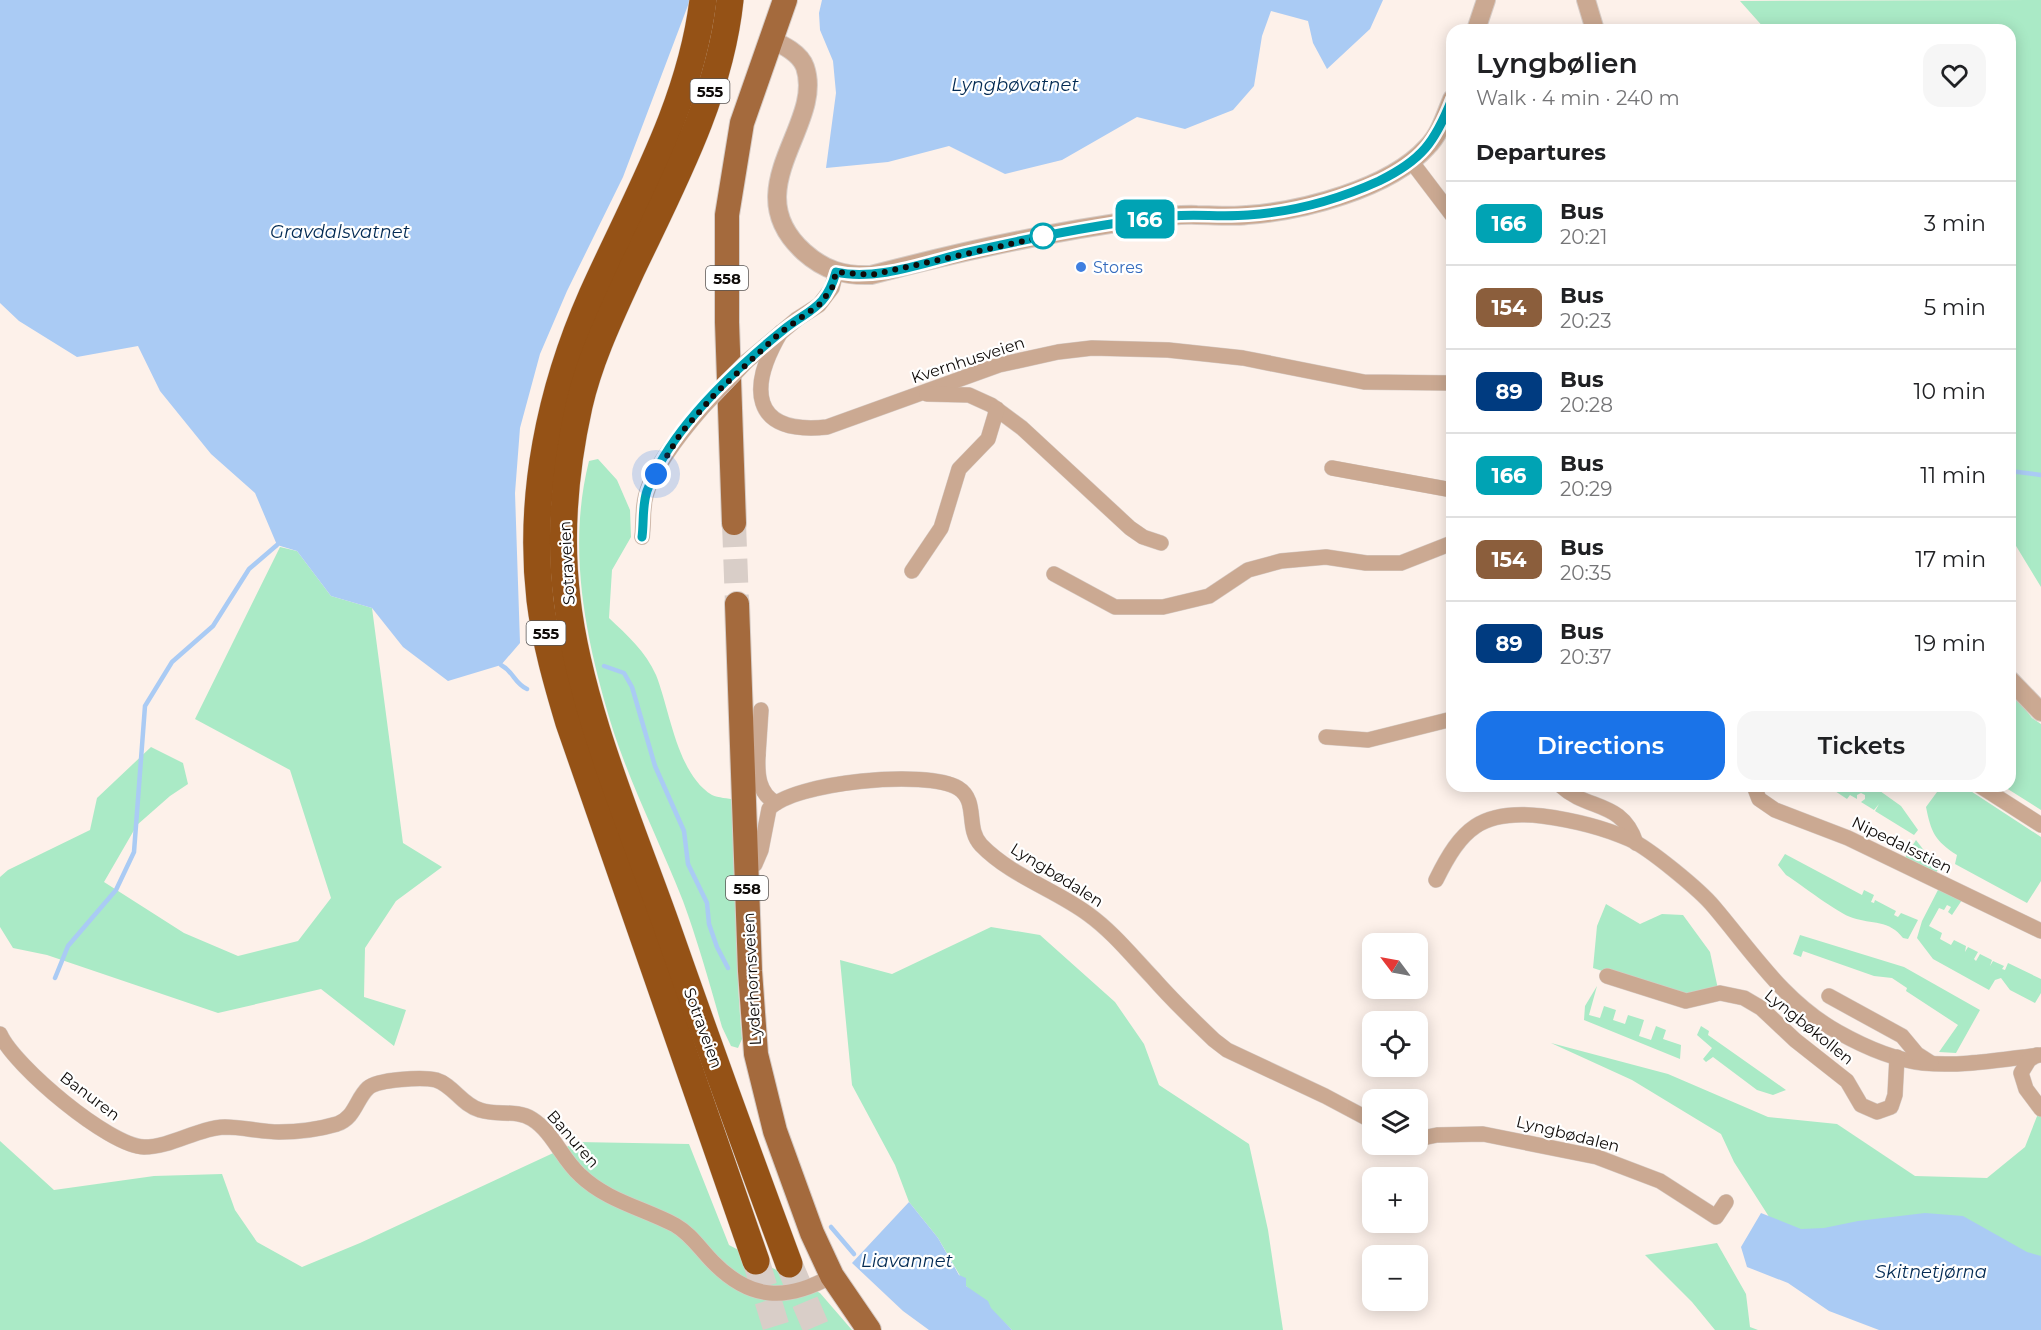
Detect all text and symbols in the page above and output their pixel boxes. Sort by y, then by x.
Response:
button: heart [1923,44,1986,107]
text: Lyngbølien [1476,46,1638,80]
water label: Lyngbøvatnet [951,74,1079,96]
road number: 555 [690,79,730,103]
text: Walk · 4 min · 240 m [1476,86,1680,110]
text: Departures [1476,139,1606,166]
text: Bus [1560,198,1604,225]
line badge: 166 [1110,200,1180,238]
text: 166 [1128,207,1163,232]
text: 3 min [1924,210,1986,237]
text: 166 [1492,211,1527,236]
water label: Gravdalsvatnet [270,221,411,243]
unlabelled marker [1030,223,1056,249]
text: 20:21 [1560,225,1607,249]
place label: Stores [1093,258,1143,277]
marker: Stores [1074,260,1088,274]
road number: 558 [706,266,748,290]
text: Bus [1560,282,1604,309]
text: 5 min [1924,294,1986,321]
text: 154 [1491,295,1527,320]
text: 20:23 [1560,309,1611,333]
street label: Kvernhusveien [909,333,1027,387]
text: Bus [1560,366,1604,393]
text: 10 min [1914,378,1986,405]
text: 89 [1495,379,1523,404]
text: 20:28 [1560,393,1613,417]
text: Bus [1560,450,1604,477]
your location [641,459,671,489]
text: 11 min [1920,462,1986,489]
text: 166 [1492,463,1527,488]
text: 20:29 [1560,477,1612,501]
street label: Sotraveien [555,520,579,606]
text: Bus [1560,534,1604,561]
text: 17 min [1915,546,1986,573]
text: 154 [1491,547,1527,572]
text: 20:35 [1560,561,1611,585]
text: Bus [1560,618,1604,645]
road number: 555 [526,621,566,645]
text: 19 min [1915,630,1986,657]
text: 89 [1495,631,1523,656]
text: 20:37 [1560,645,1612,669]
button: Directions [1476,711,1725,780]
button: Tickets [1737,711,1986,780]
street label: Nipedalsstien [1849,813,1955,877]
street label: Lyngbødalen [1007,839,1107,911]
road number: 558 [726,876,768,900]
street label: Lyderhornsveien [739,912,765,1046]
north arrow [1362,933,1428,999]
map controls [1362,933,1428,1311]
street label: Sotraveien [680,985,726,1071]
street label: Lyngbøkollen [1761,985,1857,1069]
button: locate [1362,1011,1428,1077]
street label: Banuren [56,1067,124,1125]
button: layers [1362,1089,1428,1155]
street label: Banuren [543,1106,603,1172]
street label: Lyngbødalen [1514,1112,1622,1156]
button: + [1362,1167,1428,1233]
button: − [1362,1245,1428,1311]
water label: Liavannet [861,1250,954,1272]
water label: Skitnetjørna [1875,1261,1987,1283]

